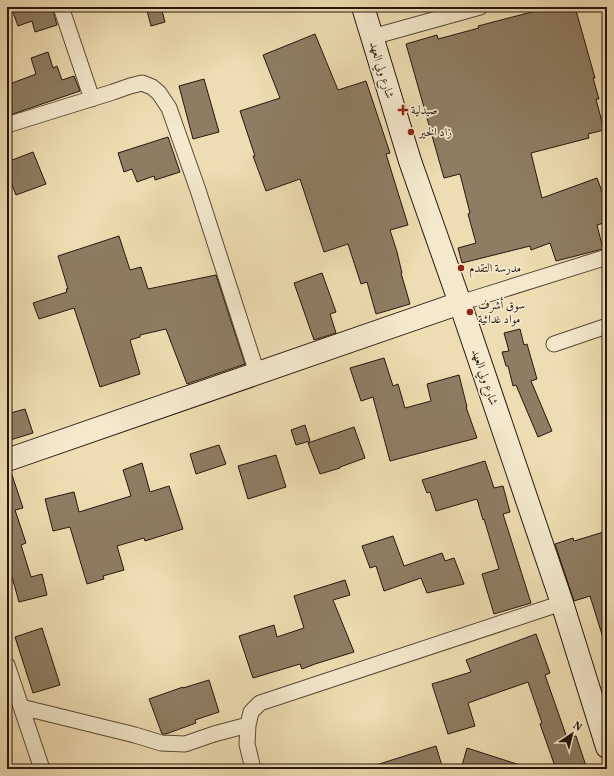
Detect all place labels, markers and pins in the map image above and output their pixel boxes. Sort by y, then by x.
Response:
place label: صيدلية [411,103,438,119]
marker: صيدلية [398,105,408,115]
place label: زاد الخير [417,125,452,141]
marker: زاد الخير [406,127,416,137]
place label: مدرسة التقدم [469,261,521,279]
marker: مدرسة التقدم [456,263,466,273]
place label: سوق أشرف مواد غدائية [478,297,525,328]
marker: سوق أشرف مواد غدائية [465,307,475,317]

